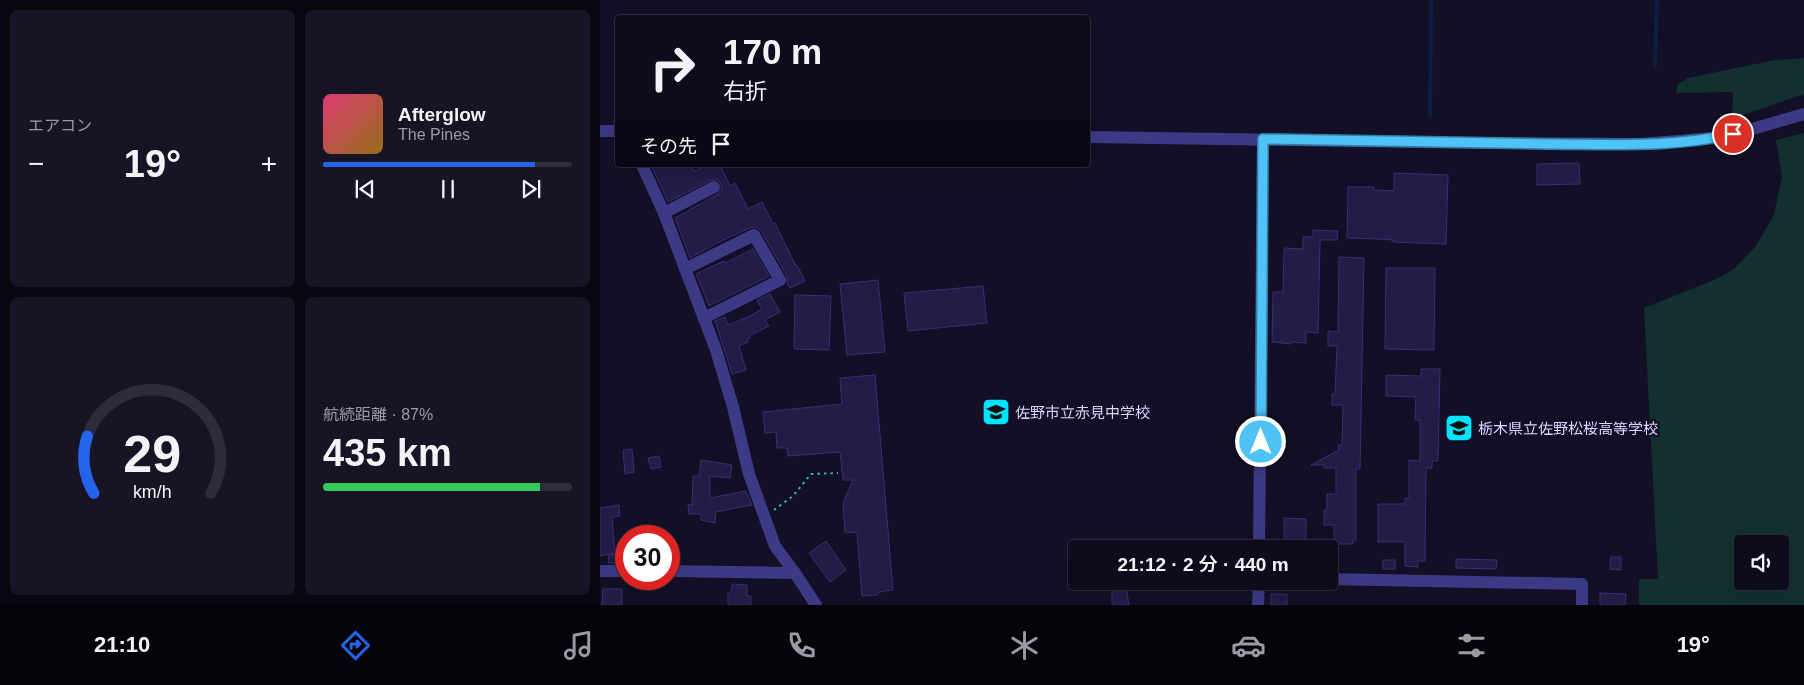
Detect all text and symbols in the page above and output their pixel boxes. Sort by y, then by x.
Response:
text: 170 m [723,32,822,71]
icon: right [640,35,705,100]
text: 右折 [723,79,767,104]
text: Afterglow [398,104,486,125]
pin [1712,113,1754,155]
text: エアコン [28,117,92,134]
icon: arrive [1719,120,1747,148]
text: The Pines [398,126,470,143]
icon: arrive [707,130,735,158]
text: その先 [640,136,697,157]
text: 19° [124,143,181,185]
text: − [28,148,44,179]
text: + [261,148,277,179]
icon: previous [351,175,379,203]
icon: pause [434,175,462,203]
icon: next [517,175,545,203]
school or university icon: 佐野市立赤見中学校 [981,397,1011,427]
place label: 佐野市立赤見中学校 [1015,404,1150,421]
text: 航続距離 · 87% [323,406,433,423]
school or university icon: 栃木県立佐野松桜高等学校 [1444,413,1474,443]
position arrow [1234,415,1286,467]
place label: 栃木県立佐野松桜高等学校 [1478,420,1658,437]
text: 29 [124,425,181,483]
text: 435 km [323,432,452,474]
text: km/h [133,482,172,502]
speed limit sign: 30 [615,525,680,590]
map controls [1734,535,1789,590]
button: sound [1734,535,1789,590]
text: 21:12 · 2 分 · 440 m [1117,554,1289,575]
icon: directions [338,628,373,663]
icon: music [561,628,596,663]
icon: phone [784,628,819,663]
icon: climate [1007,628,1042,663]
icon: car [1231,628,1266,663]
icon: filters [1454,628,1489,663]
text: 21:10 [94,632,150,657]
text: 19° [1677,632,1710,657]

